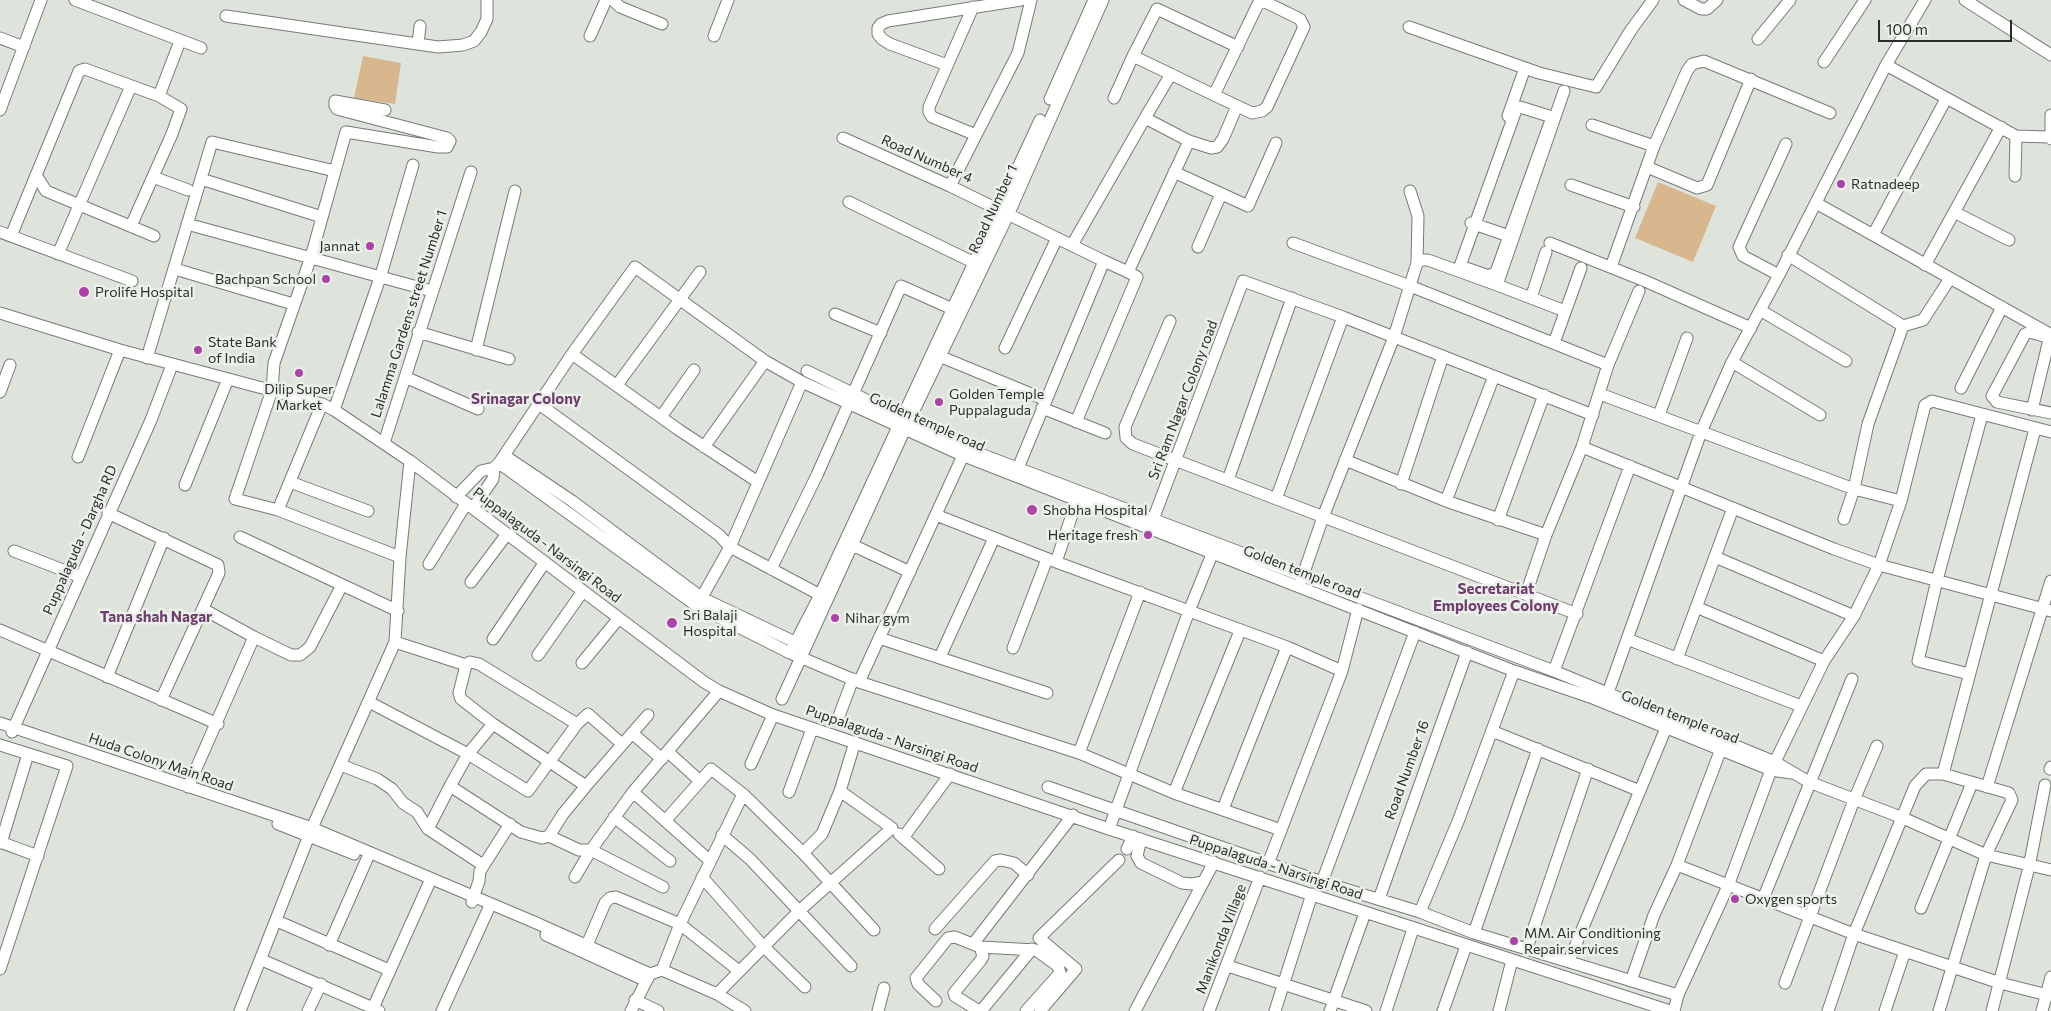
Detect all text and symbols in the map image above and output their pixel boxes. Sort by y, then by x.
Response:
scale bar [1881,10,2015,42]
text: 100 m [1886,20,1928,38]
street label: Road Number 4 [879,131,975,187]
street label: Road Number 1 [965,162,1021,256]
place label: Ratnadeep [1851,176,1920,192]
marker: Ratnadeep [1835,178,1847,190]
street label: Lalamma Gardens street Number 1 [367,208,451,420]
place label: Jannat [319,238,360,254]
marker: Jannat [364,240,376,252]
place label: Bachpan School [215,271,316,287]
marker: Bachpan School [320,273,332,285]
place label: Prolife Hospital [95,284,193,300]
marker: Prolife Hospital [77,285,91,299]
street label: Sri Ram Nagar Colony road [1145,318,1221,482]
place label: State Bank of India [208,334,277,367]
marker: State Bank of India [192,344,204,356]
marker: Dilip Super Market [293,367,305,379]
place label: Dilip Super Market [264,381,334,414]
place label: Golden Temple Puppalaguda [949,386,1044,418]
street label: Golden temple road [867,389,987,455]
district label: Srinagar Colony [471,390,581,408]
marker: Golden Temple Puppalaguda [933,396,945,408]
street label: Puppalaguda - Dargha RD [39,463,121,617]
street label: Puppalaguda - Narsingi Road [470,484,624,606]
place label: Shobha Hospital [1043,502,1147,518]
marker: Shobha Hospital [1025,503,1039,517]
place label: Heritage fresh [1048,527,1138,543]
marker: Heritage fresh [1142,529,1154,541]
street label: Golden temple road [1241,542,1363,602]
district label: Secretariat Employees Colony [1433,580,1559,615]
place label: Sri Balaji Hospital [683,607,737,640]
district label: Tana shah Nagar [100,608,212,626]
place label: Nihar gym [845,610,910,626]
marker: Nihar gym [829,612,841,624]
marker: Sri Balaji Hospital [665,616,679,630]
street label: Golden temple road [1619,687,1741,747]
street label: Puppalaguda - Narsingi Road [804,702,980,776]
street label: Road Number 16 [1381,718,1433,822]
street label: Huda Colony Main Road [87,729,235,795]
street label: Puppalaguda - Narsingi Road [1187,831,1365,903]
street label: Manikonda Village [1192,882,1250,996]
place label: Oxygen sports [1745,891,1837,907]
marker: Oxygen sports [1729,893,1741,905]
place label: MM. Air Conditioning Repair services [1524,925,1661,958]
marker: MM. Air Conditioning Repair services [1508,935,1520,947]

